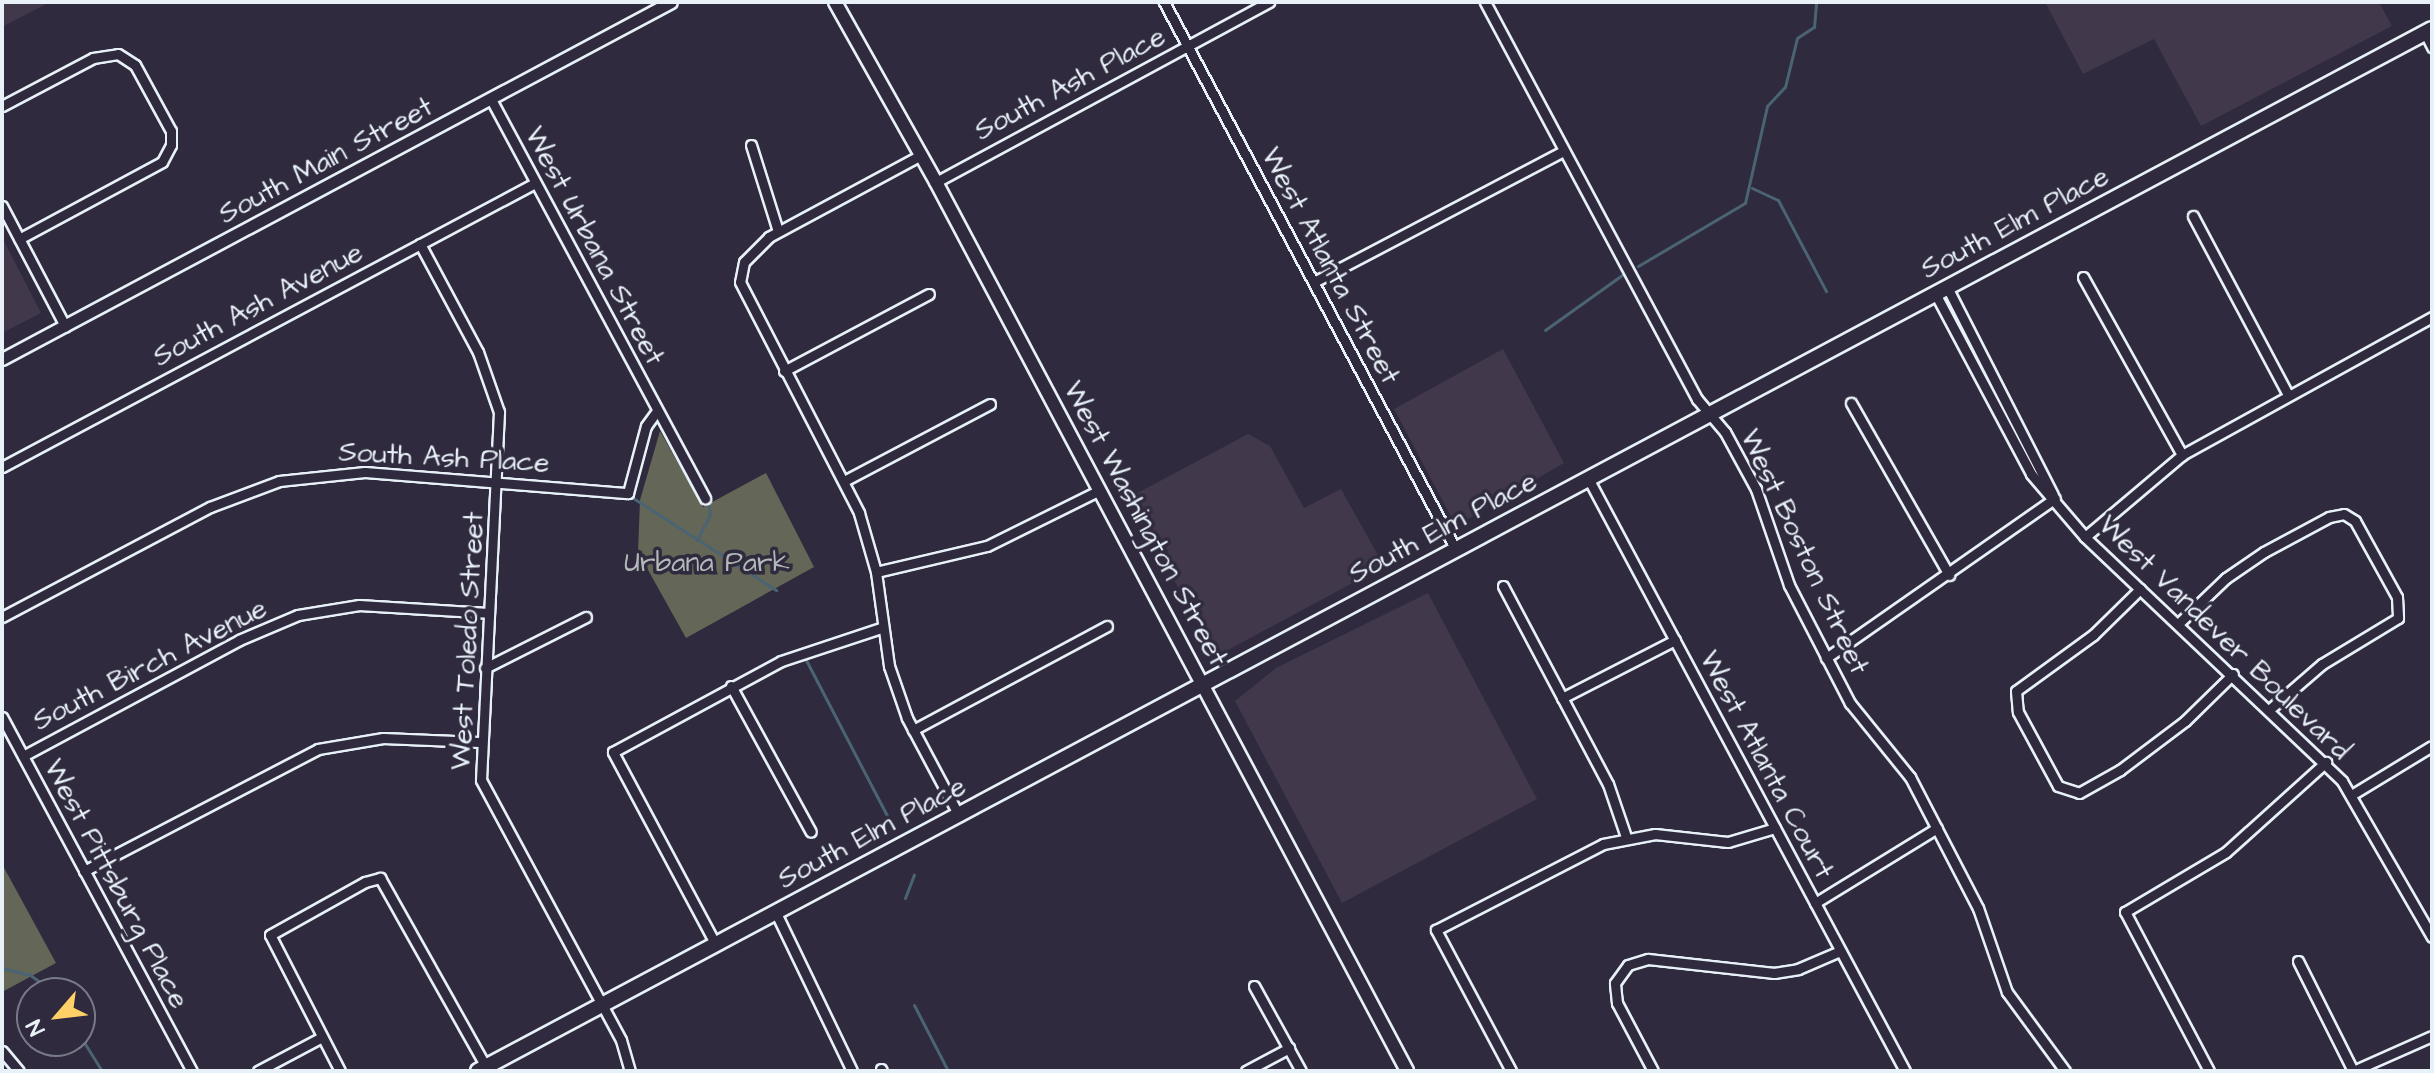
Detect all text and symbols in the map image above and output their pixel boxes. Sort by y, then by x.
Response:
street label: South Ash Place [969,20,1171,148]
street label: South Main Street [213,90,439,232]
street label: West Urbana Street [517,121,671,371]
street label: West Atlanta Street [1253,142,1407,390]
street label: South Elm Place [1915,159,2115,287]
street label: South Ash Avenue [148,236,368,374]
street label: West Washington Street [1056,376,1234,672]
street label: West Boston Street [1732,424,1876,680]
street label: South Ash Place [338,436,550,480]
street label: South Elm Place [1343,464,1543,592]
street label: West Vandever Boulevard [2091,509,2357,767]
street label: West Toledo Street [444,511,492,771]
park label: Urbana Park [624,546,790,580]
street label: South Birch Avenue [28,592,272,738]
street label: West Atlanta Court [1692,645,1840,885]
street label: West Pittsburg Place [36,754,196,1014]
street label: South Elm Place [772,769,972,897]
north arrow [16,977,96,1057]
text: N [19,1014,53,1041]

